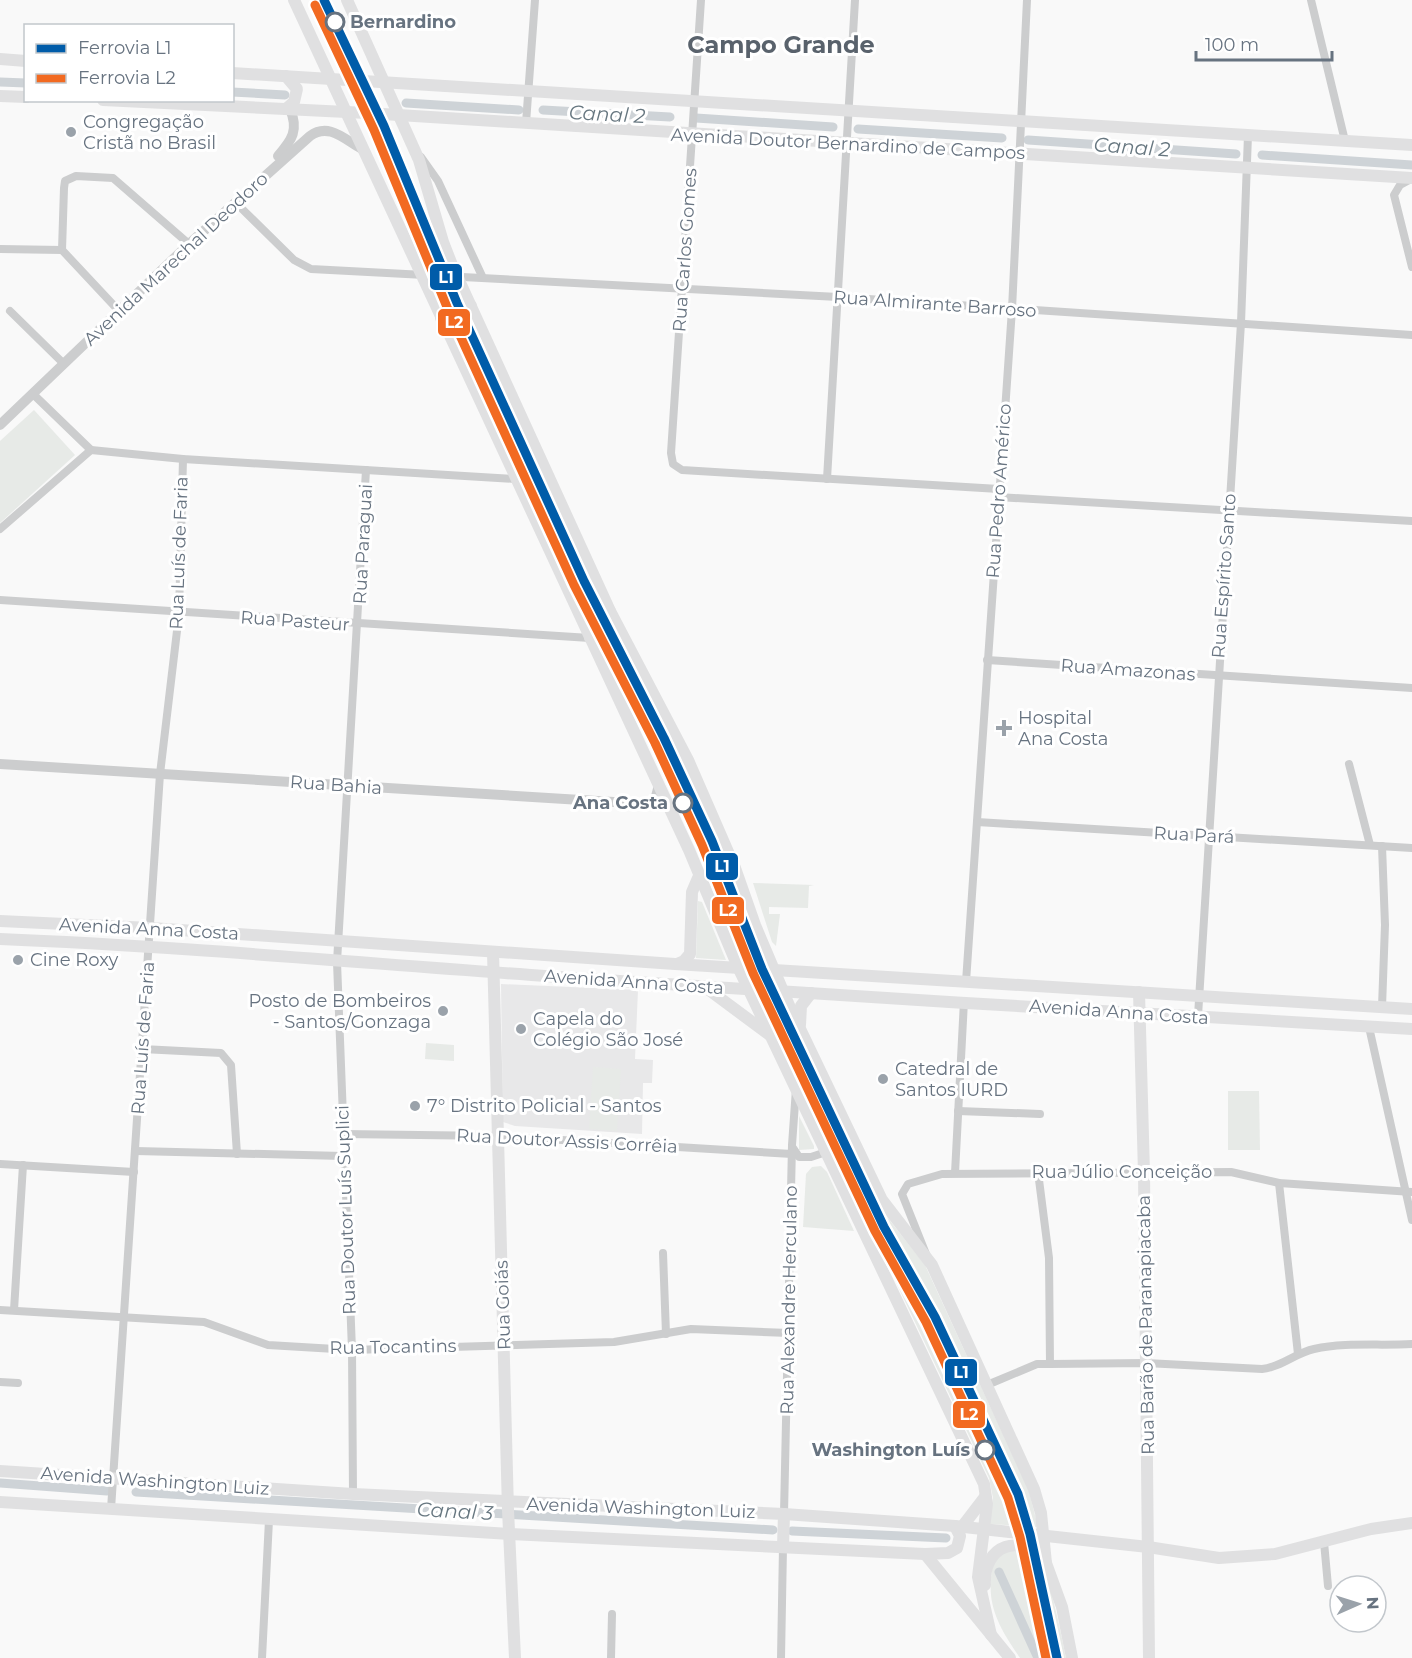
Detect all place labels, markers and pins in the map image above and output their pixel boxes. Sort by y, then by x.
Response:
place label: Bernardino [350,11,456,33]
marker: Bernardino [325,12,345,32]
place label: Congregação Cristã no Brasil [83,111,216,154]
marker: Congregação Cristã no Brasil [64,125,78,139]
place label: Hospital Ana Costa [1018,707,1108,750]
marker: Hospital Ana Costa [995,719,1013,737]
place label: Ana Costa [572,792,668,814]
marker: Ana Costa [673,793,693,813]
place label: Cine Roxy [30,949,119,971]
marker: Cine Roxy [11,953,25,967]
place label: Posto de Bombeiros - Santos/Gonzaga [249,990,431,1033]
marker: Posto de Bombeiros - Santos/Gonzaga [436,1004,450,1018]
place label: Capela do Colégio São José [533,1008,683,1051]
marker: Capela do Colégio São José [514,1022,528,1036]
place label: Catedral de Santos IURD [895,1058,1008,1101]
marker: Catedral de Santos IURD [876,1072,890,1086]
place label: 7° Distrito Policial - Santos [427,1095,662,1117]
marker: 7° Distrito Policial - Santos [408,1099,422,1113]
place label: Washington Luís [811,1439,970,1461]
marker: Washington Luís [975,1440,995,1460]

